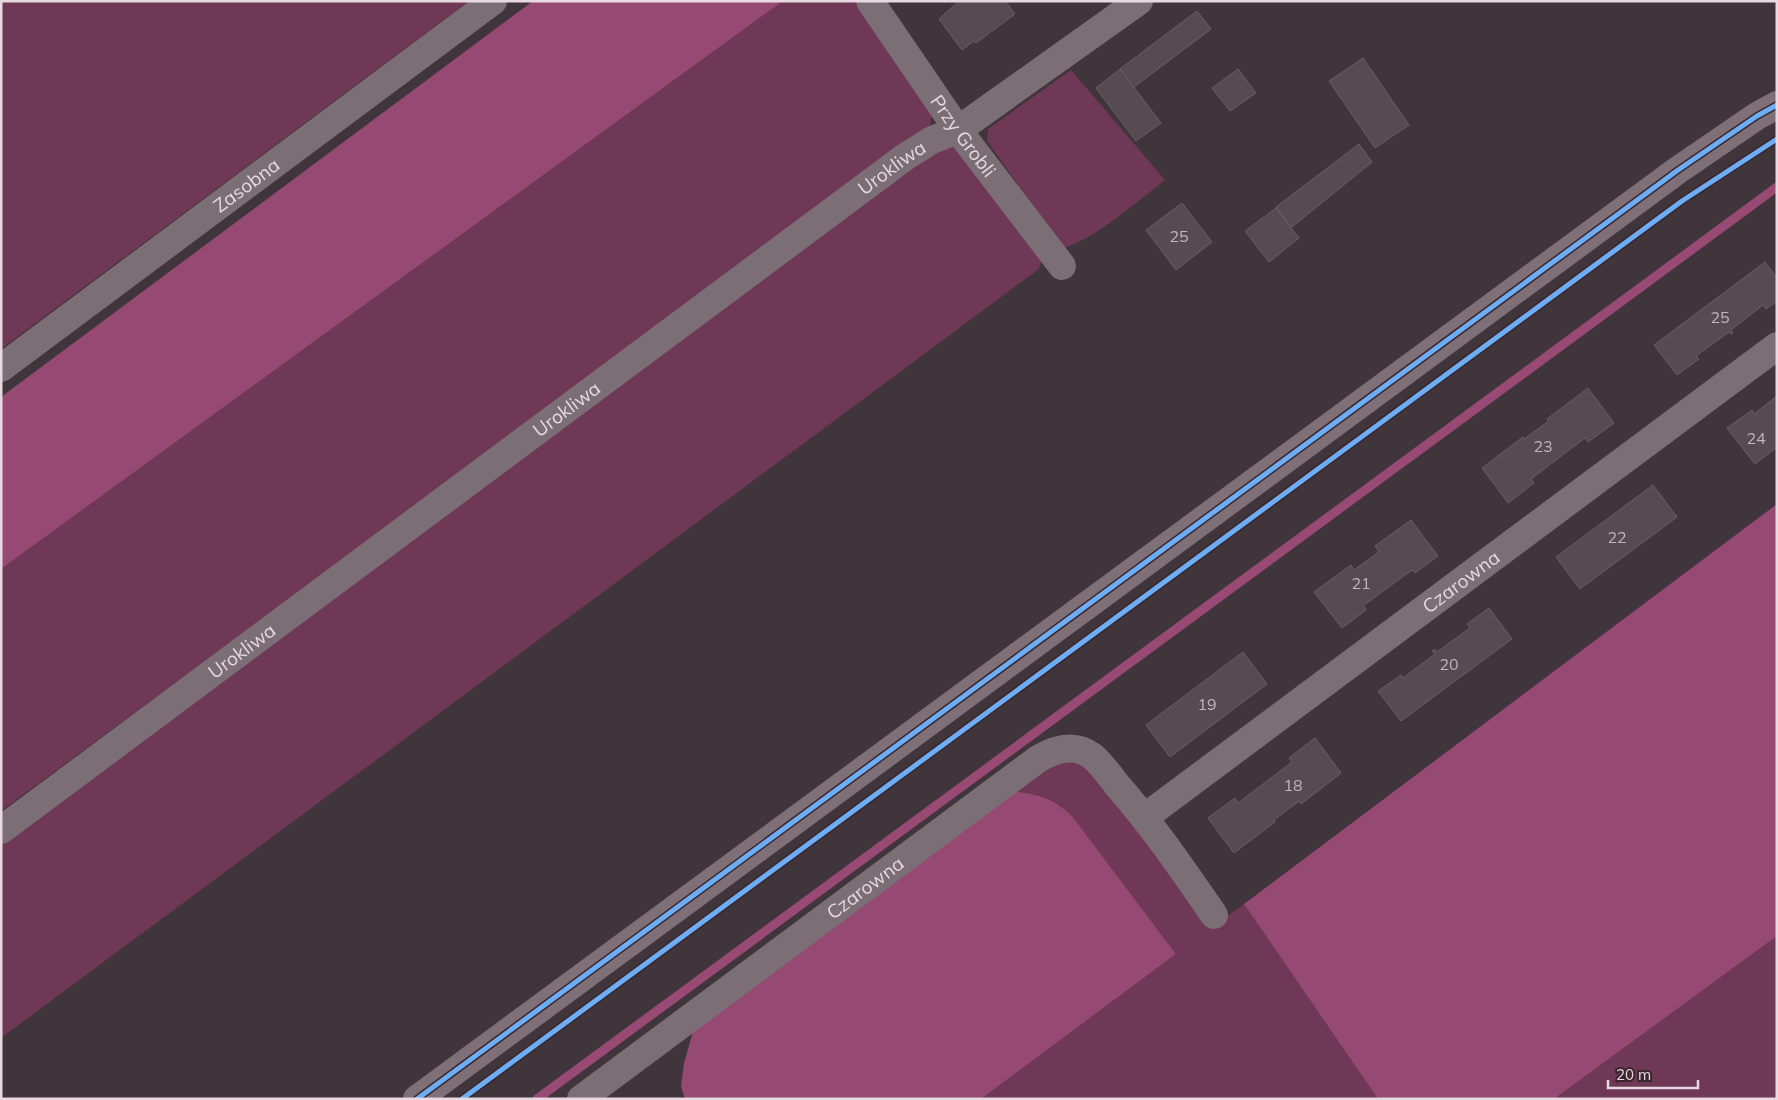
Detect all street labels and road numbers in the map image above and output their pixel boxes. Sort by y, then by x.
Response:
street label: Przy Grobli [925,90,1001,182]
street label: Urokliwa [853,135,930,200]
street label: Zasobna [208,152,284,218]
street label: Urokliwa [528,376,605,442]
street label: Czarowna [1417,545,1504,618]
street label: Urokliwa [203,618,280,684]
street label: Czarowna [822,851,908,924]

